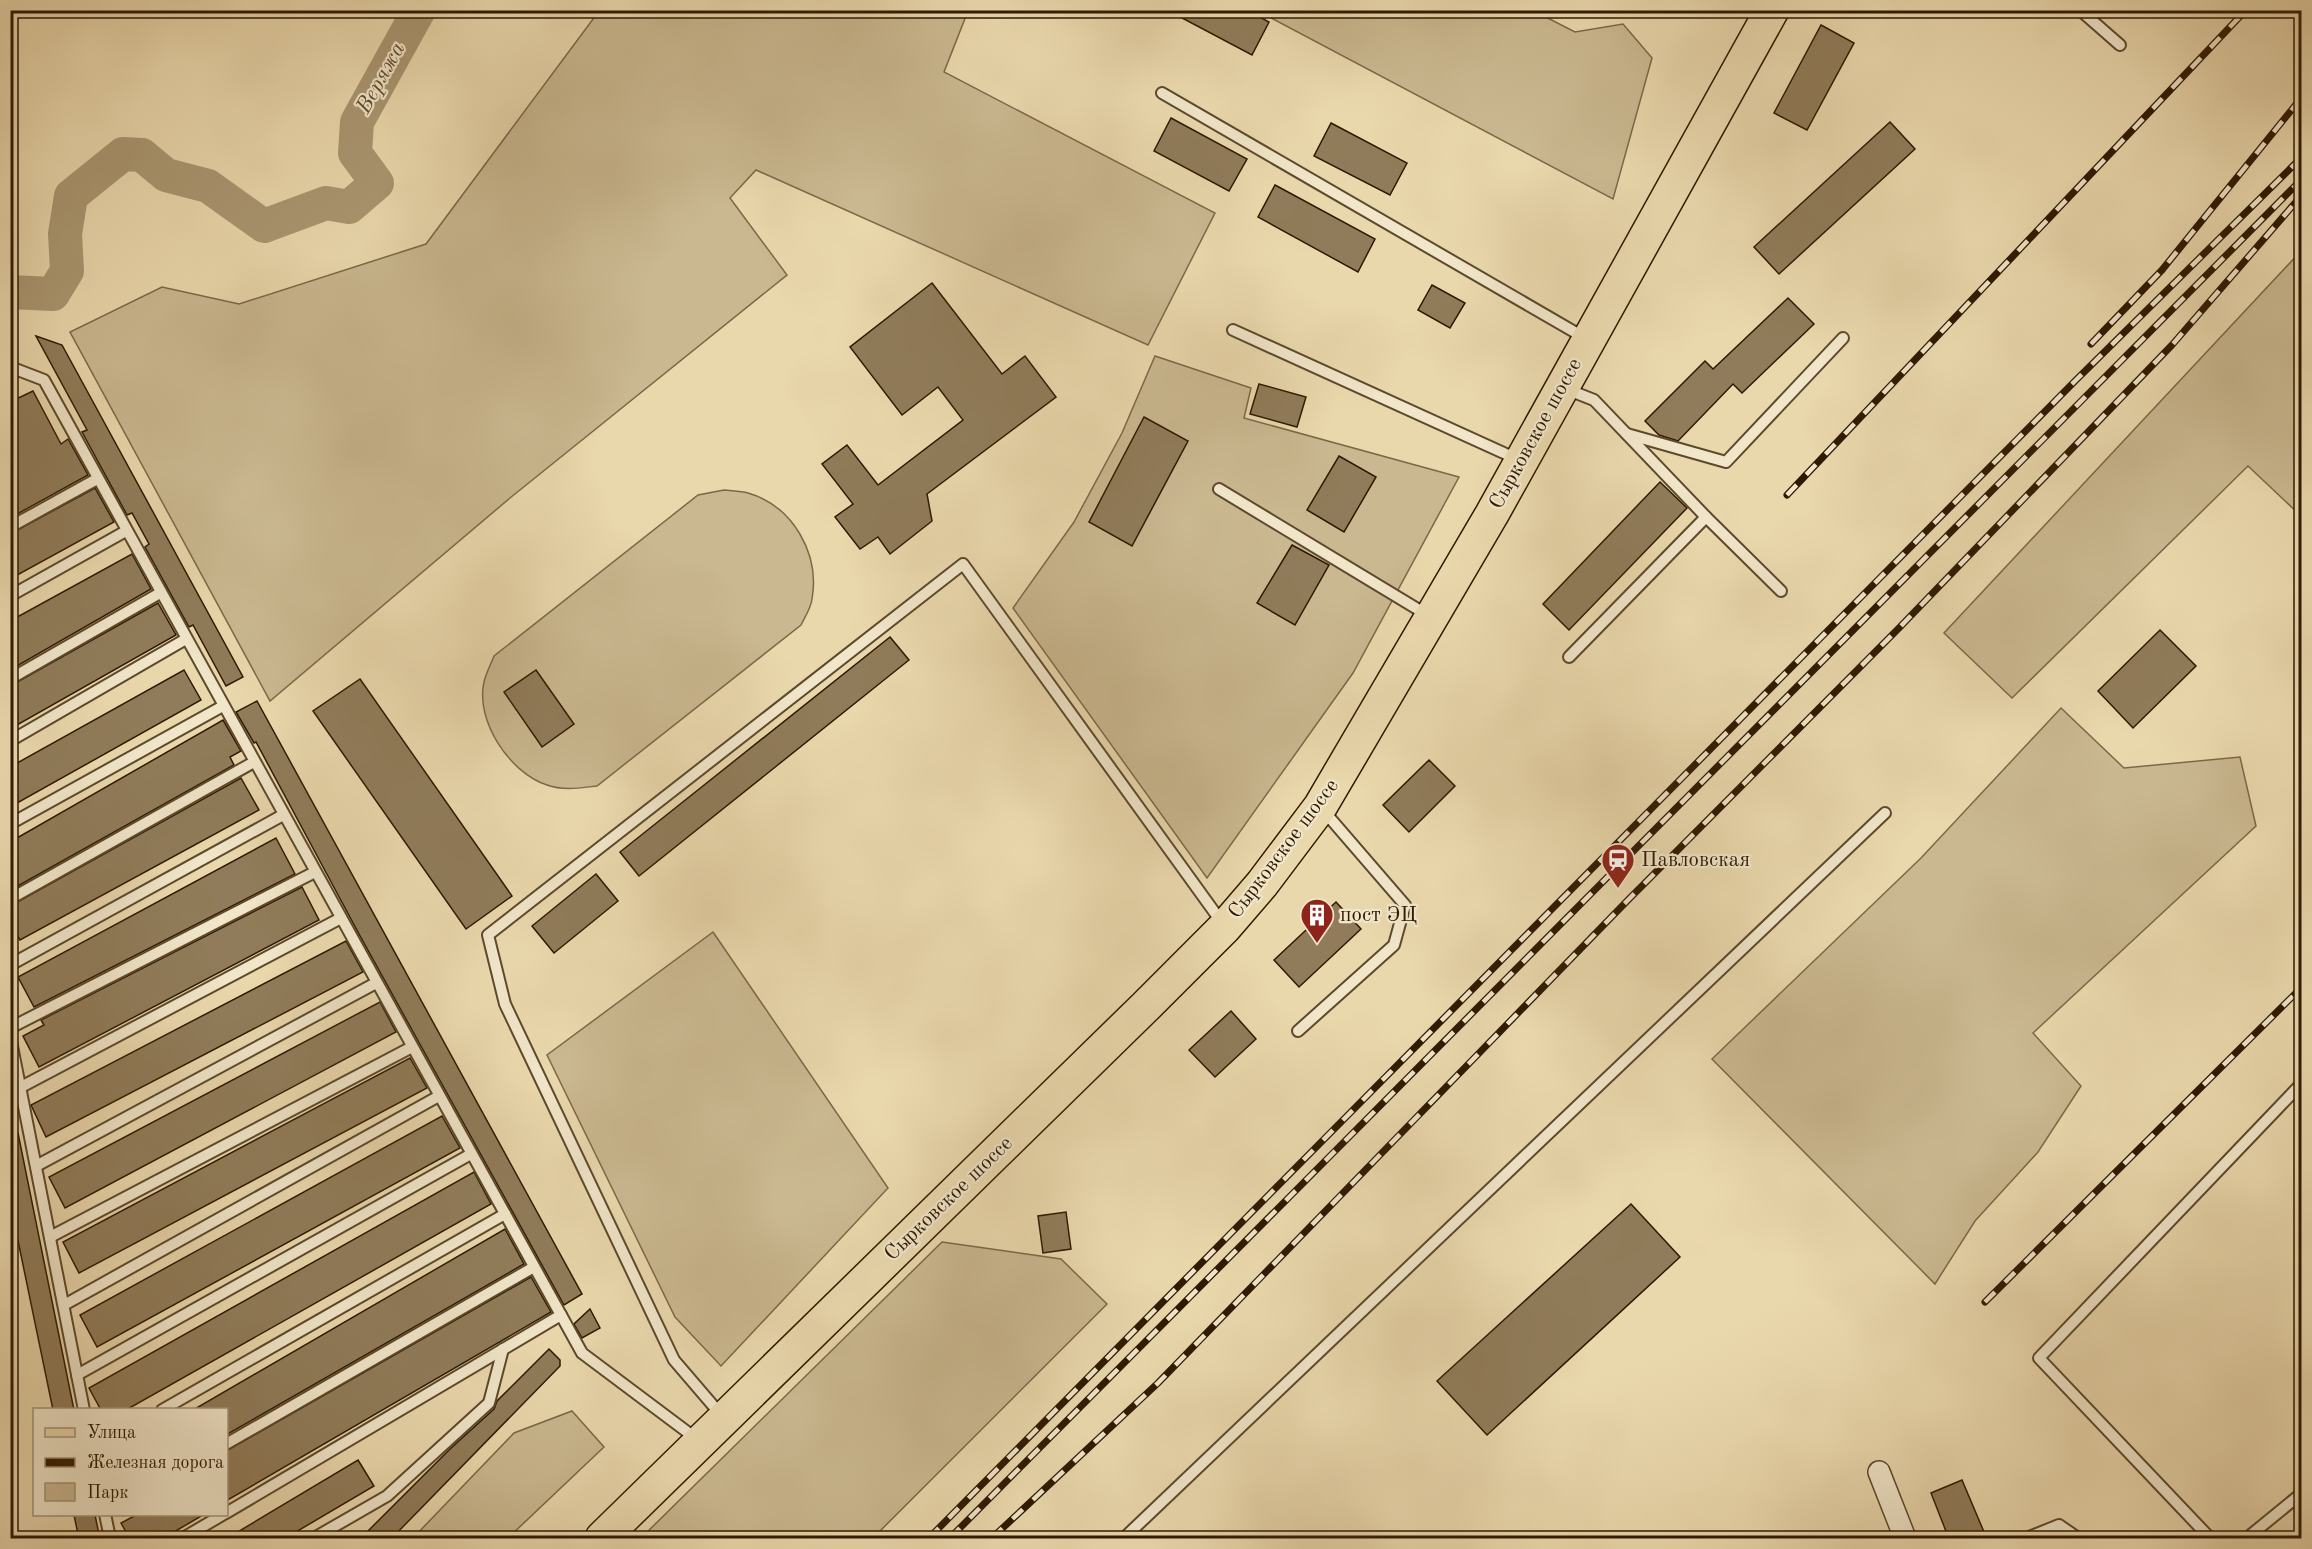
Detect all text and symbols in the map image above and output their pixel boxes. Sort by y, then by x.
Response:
water label: Веряжа [352,38,410,118]
street label: Сырковское шоссе [1486,355,1586,513]
street label: Сырковское шоссе [1225,775,1343,923]
station icon: Павловская [1600,842,1636,889]
place label: Павловская [1641,850,1750,871]
building icon: пост ЭЦ [1299,897,1335,944]
place label: пост ЭЦ [1340,905,1417,926]
street label: Сырковское шоссе [881,1133,1017,1265]
legend [33,1408,228,1516]
text: Улица [87,1424,136,1442]
text: Железная дорога [87,1454,224,1472]
text: Парк [87,1484,128,1502]

